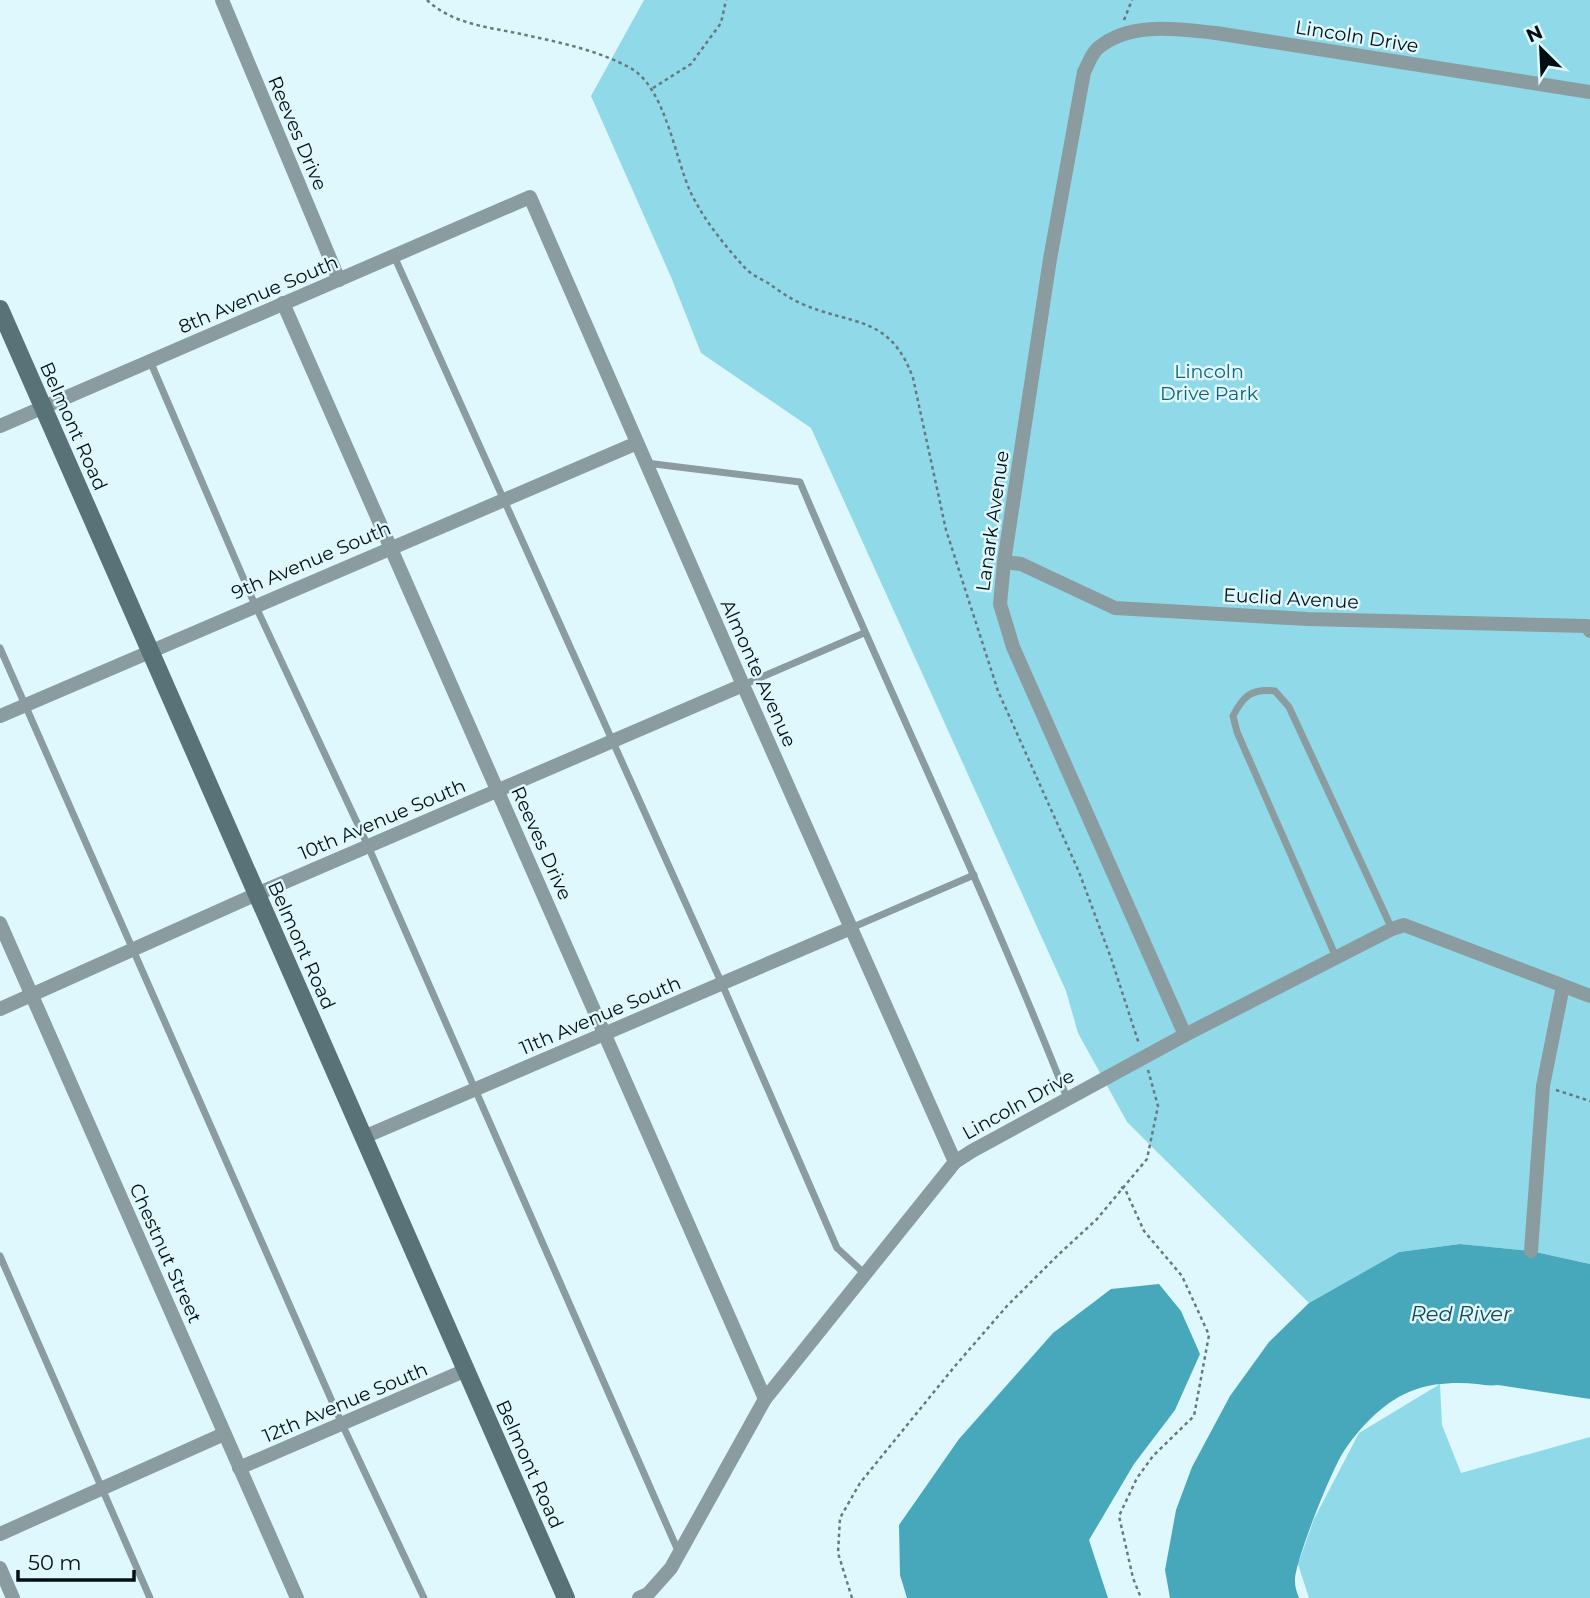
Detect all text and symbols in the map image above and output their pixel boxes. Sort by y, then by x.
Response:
north arrow [1506,14,1576,84]
street label: Lincoln Drive [1294,15,1420,58]
text: N [1523,20,1546,48]
street label: Reeves Drive [263,73,332,194]
street label: 8th Avenue South [175,250,342,339]
street label: Belmont Road [35,358,112,494]
park label: Lincoln Drive Park [1160,360,1259,405]
street label: Lanark Avenue [971,449,1014,593]
street label: 9th Avenue South [228,516,394,604]
street label: Euclid Avenue [1223,583,1359,614]
street label: Almonte Avenue [716,596,801,751]
street label: 10th Avenue South [295,774,469,865]
street label: Reeves Drive [506,783,577,904]
street label: Belmont Road [263,877,340,1013]
street label: 11th Avenue South [516,971,684,1060]
street label: Lincoln Drive [958,1064,1078,1145]
street label: Chestnut Street [124,1180,207,1327]
water label: Red River [1411,1301,1512,1326]
street label: 12th Avenue South [259,1357,431,1448]
street label: Belmont Road [491,1396,568,1532]
scale bar [18,1538,133,1582]
text: 50 m [28,1550,82,1575]

